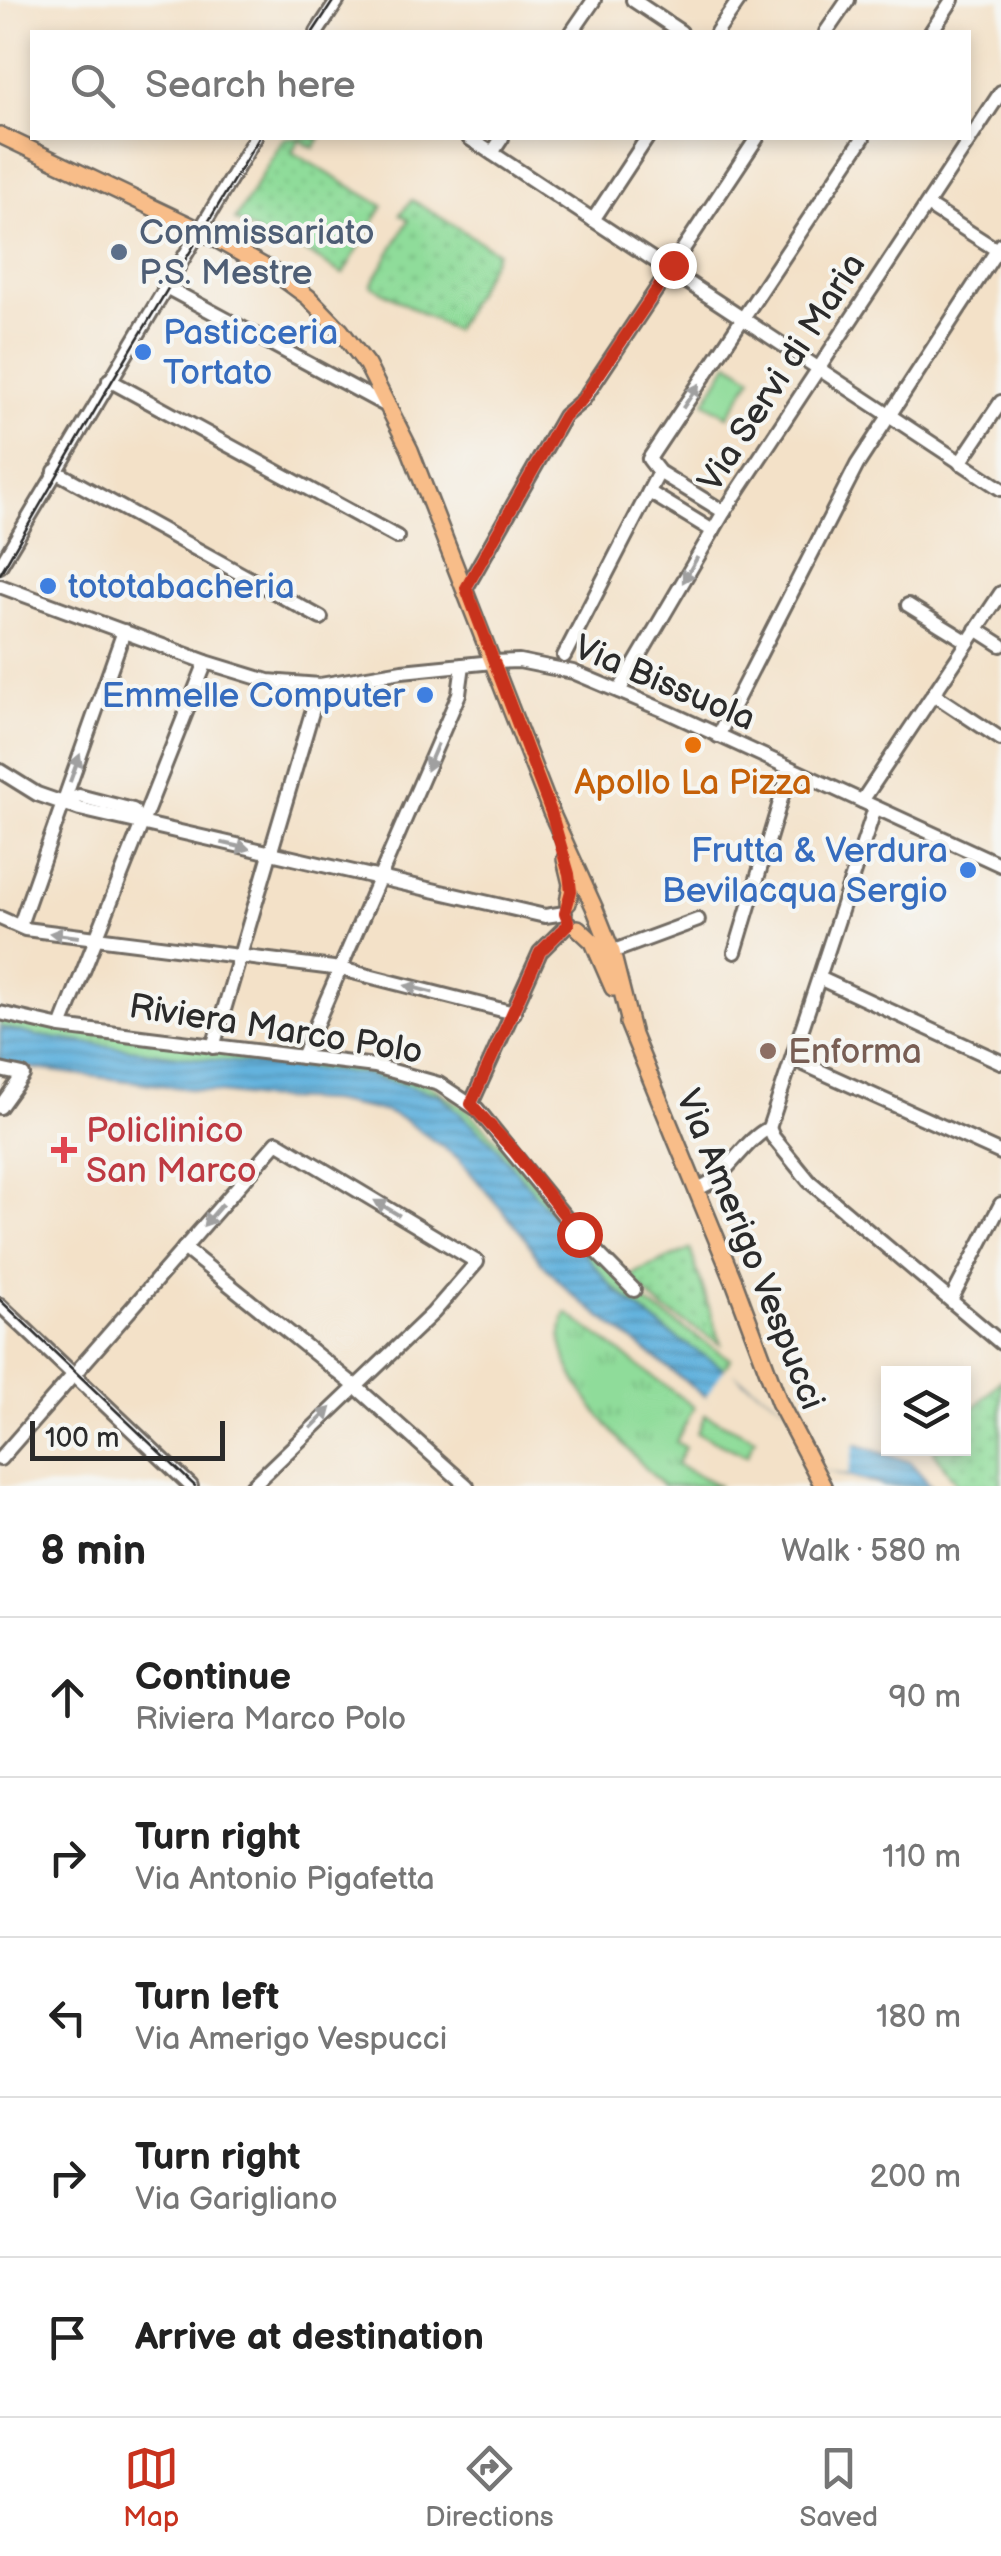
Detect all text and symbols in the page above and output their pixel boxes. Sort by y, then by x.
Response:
search box [30,30,971,140]
icon: search [65,58,120,113]
text: Search here [145,63,356,108]
place label: Commissariato P.S. Mestre [139,212,375,295]
marker: Commissariato P.S. Mestre [108,241,130,263]
route end [651,243,697,289]
street label: Via Servi di Maria [689,245,875,500]
place label: Pasticceria Tortato [163,312,338,395]
marker: Pasticceria Tortato [132,341,154,363]
one-way arrow [681,382,699,409]
one-way arrow [682,556,699,584]
place label: tototabacheria [68,566,295,609]
marker: tototabacheria [37,575,59,597]
street label: Via Bissuola [567,626,761,741]
place label: Emmelle Computer [101,675,406,718]
marker: Emmelle Computer [414,684,436,706]
marker: Apollo La Pizza [682,734,704,756]
one-way arrow [424,742,440,771]
one-way arrow [68,752,83,782]
place label: Apollo La Pizza [574,762,812,805]
place label: Frutta & Verdura Bevilacqua Sergio [662,830,948,913]
one-way arrow [221,839,252,854]
marker: Frutta & Verdura Bevilacqua Sergio [957,859,979,881]
one-way arrow [47,926,79,942]
one-way arrow [403,981,434,996]
street label: Riviera Marco Polo [126,985,426,1074]
place label: Enforma [788,1031,922,1074]
marker: Enforma [757,1040,779,1062]
street label: Via Amerigo Vespucci [666,1083,833,1416]
place label: Policlinico San Marco [86,1110,257,1193]
marker: Policlinico San Marco [51,1137,77,1163]
one-way arrow [373,1200,401,1217]
one-way arrow [202,1202,224,1227]
route start [557,1212,603,1258]
map controls [881,1366,971,1456]
button: layers [881,1366,971,1456]
one-way arrow [309,1406,333,1430]
scale bar [30,1416,225,1460]
text: 100 m [45,1422,119,1455]
text: 8 min [40,1526,146,1577]
text: Walk · 580 m [781,1532,961,1571]
text: Continue [135,1655,291,1700]
icon: ahead [40,1670,95,1725]
text: 90 m [889,1678,961,1717]
text: Riviera Marco Polo [135,1700,406,1739]
text: Turn right [135,1815,300,1860]
icon: right [40,1830,95,1885]
text: 110 m [882,1838,961,1877]
text: Via Antonio Pigafetta [135,1860,435,1899]
text: Turn left [135,1975,279,2020]
icon: left [40,1990,95,2045]
text: 180 m [876,1998,961,2037]
text: Via Amerigo Vespucci [135,2020,447,2059]
text: Turn right [135,2135,300,2180]
icon: right [40,2150,95,2205]
text: 200 m [869,2158,961,2197]
text: Via Garigliano [135,2180,338,2219]
icon: arrive [40,2310,95,2365]
text: Arrive at destination [135,2315,484,2360]
tab: Map [123,2441,179,2534]
tab: Directions [425,2441,554,2534]
tab: Saved [800,2441,878,2534]

